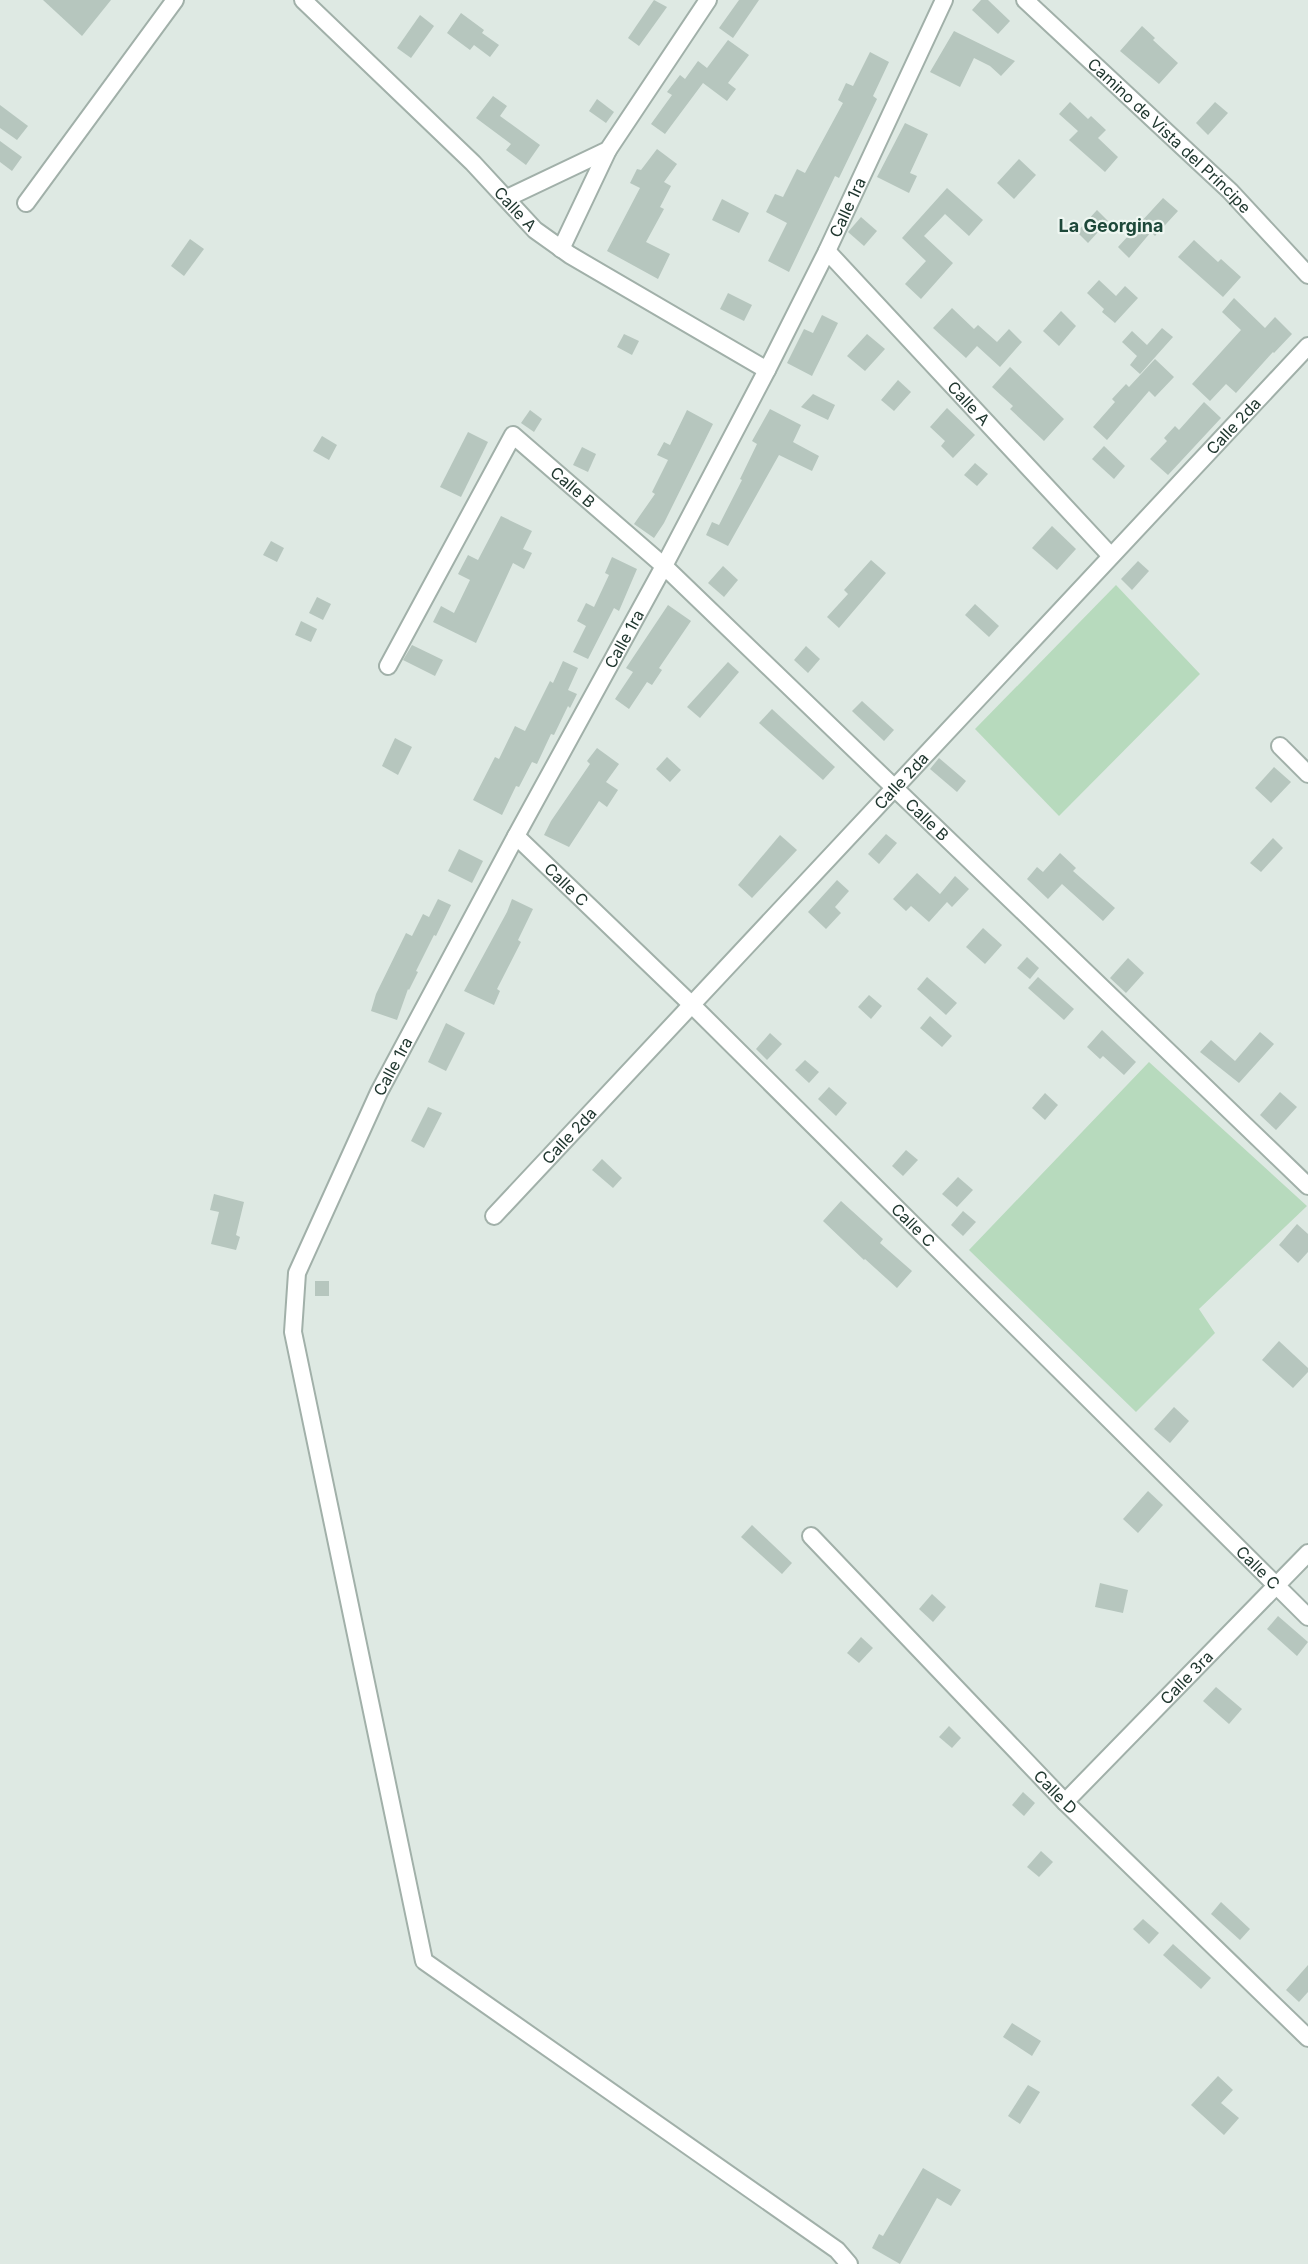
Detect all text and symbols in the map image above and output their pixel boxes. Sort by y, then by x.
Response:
street label: Camino de Vista del Príncipe [1084,54,1255,217]
street label: Calle 1ra [825,174,870,240]
street label: Calle A [490,183,541,235]
district label: La Georgina [1059,215,1163,236]
street label: Calle A [943,377,994,430]
street label: Calle 2da [1202,393,1265,459]
street label: Calle B [546,462,599,512]
street label: Calle 1ra [600,606,648,672]
street label: Calle 2da [870,748,933,813]
street label: Calle B [901,794,953,845]
street label: Calle C [540,859,593,910]
street label: Calle 1ra [369,1033,417,1099]
street label: Calle 2da [538,1103,601,1168]
street label: Calle C [887,1199,940,1251]
street label: Calle C [1232,1541,1284,1594]
street label: Calle 3ra [1156,1646,1217,1708]
street label: Calle D [1030,1766,1081,1818]

